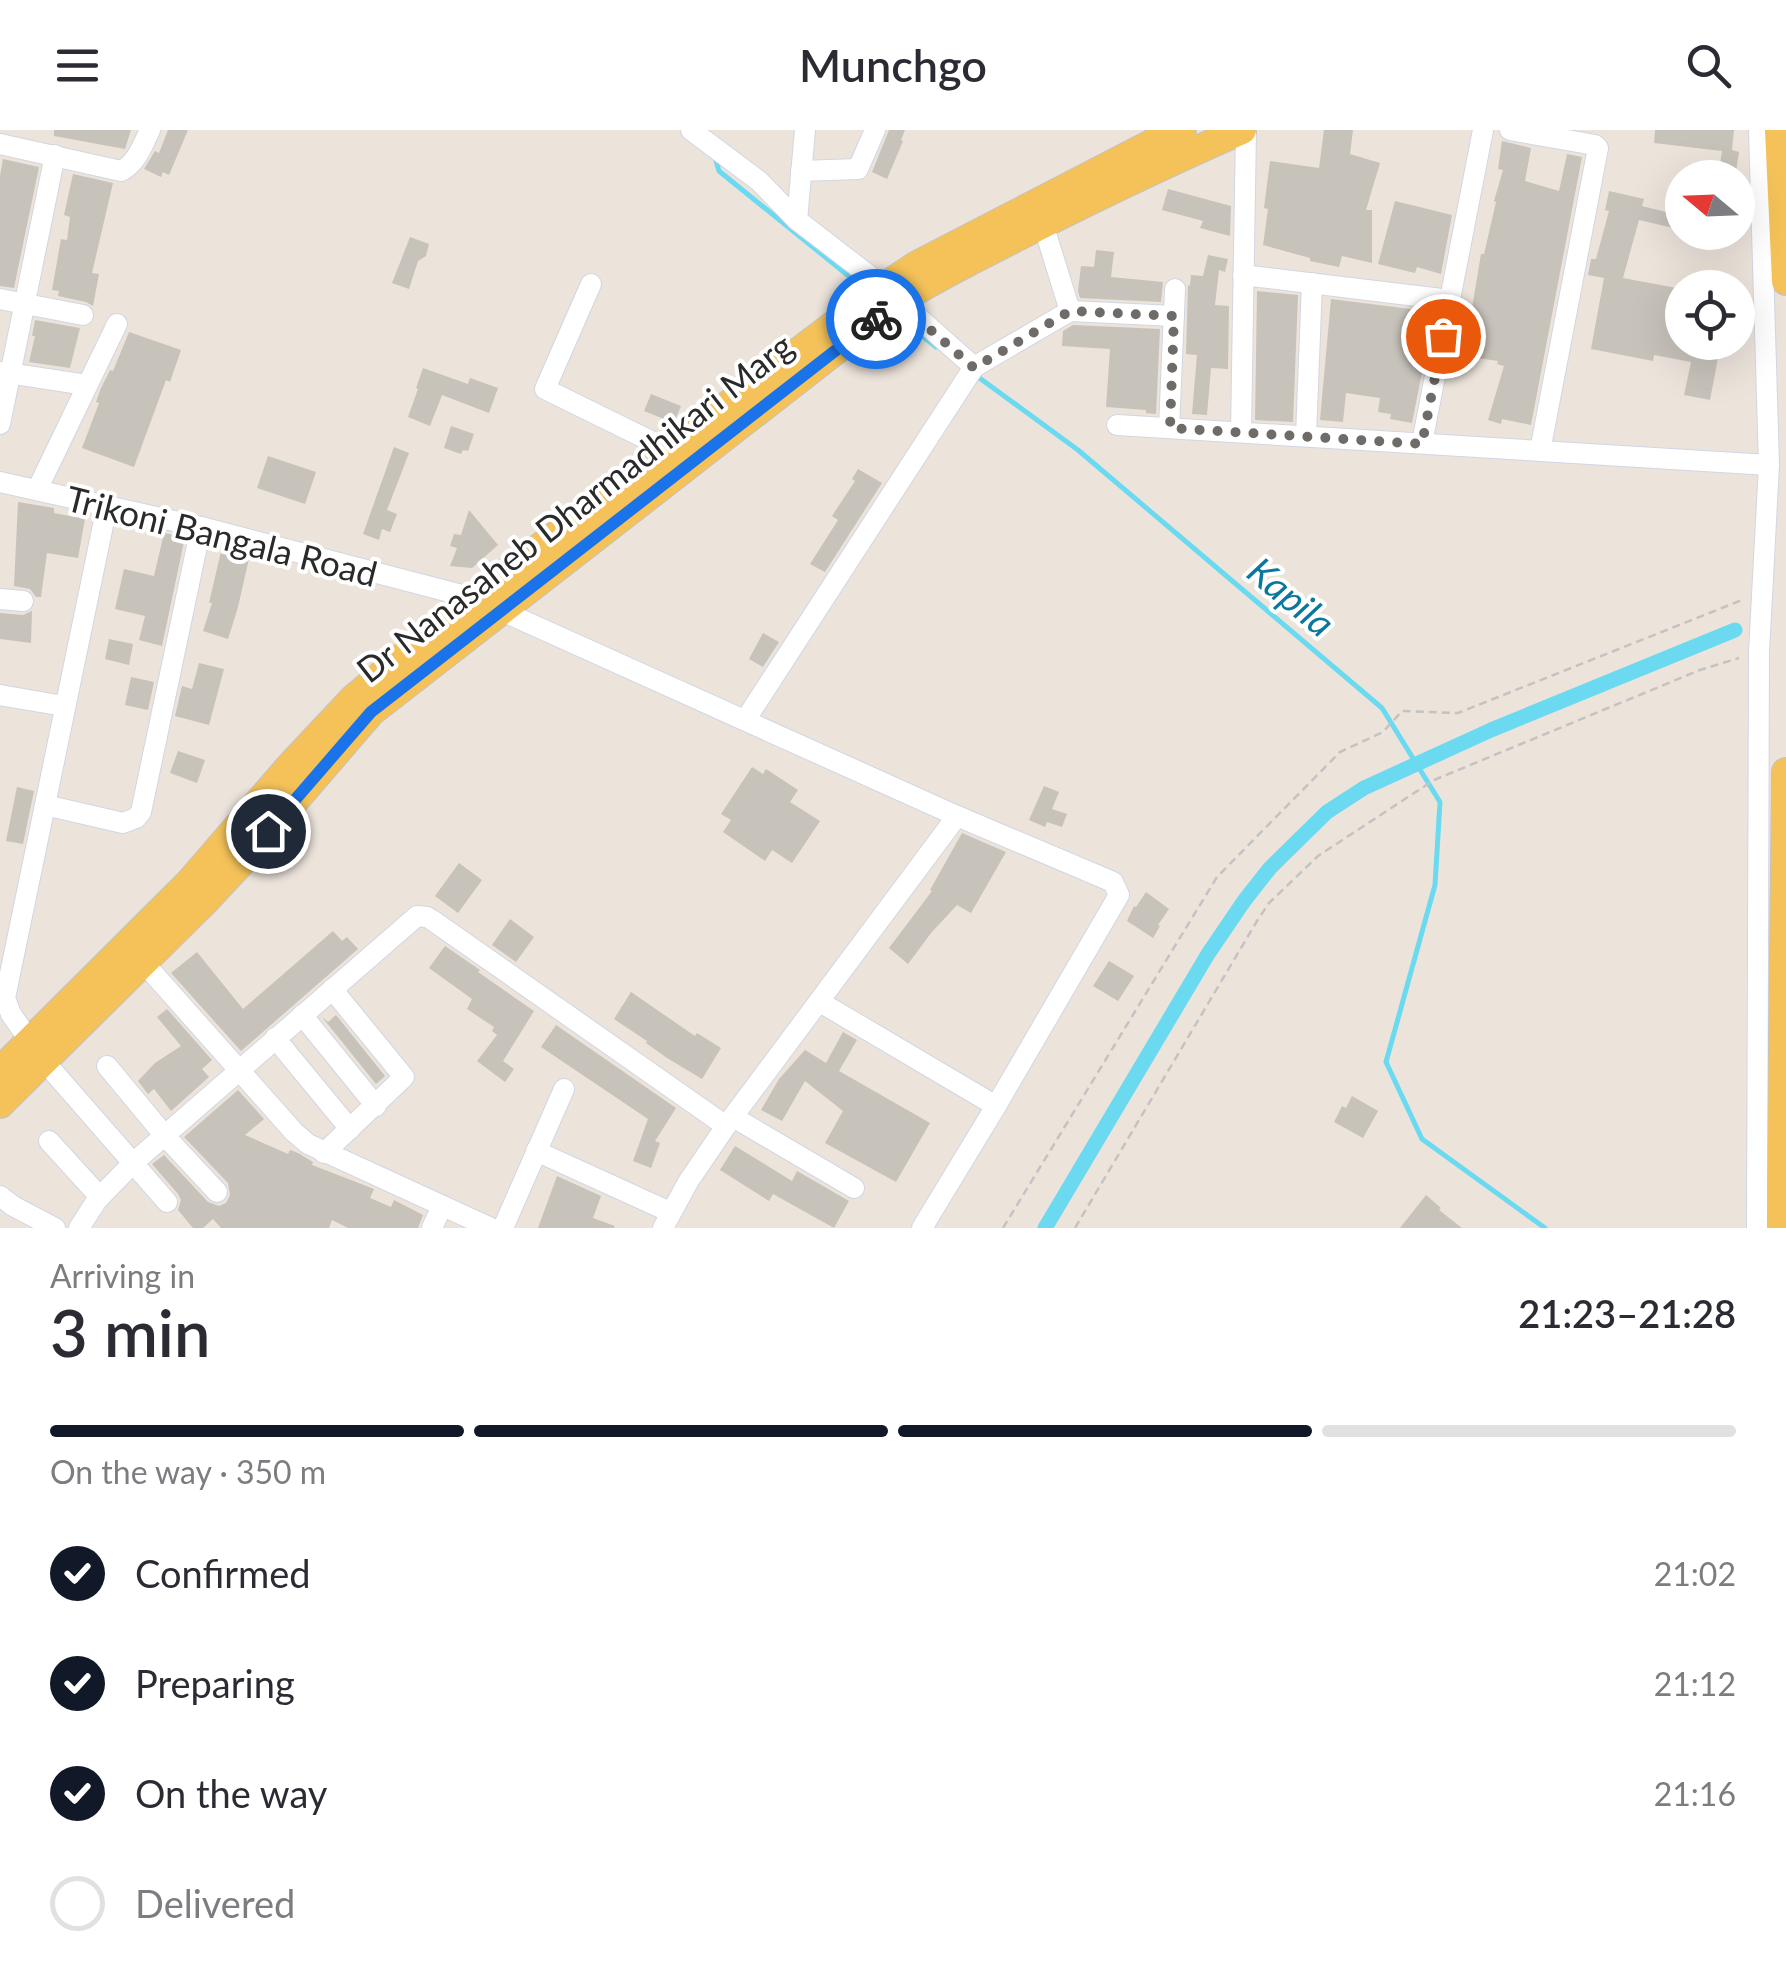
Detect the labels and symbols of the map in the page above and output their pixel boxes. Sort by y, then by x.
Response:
north arrow [1665,160,1755,250]
courier [826,269,926,369]
pin [1401,294,1486,379]
street label: Dr Nanasaheb Dharmadhikari Marg [348,324,800,690]
street label: Trikoni Bangala Road [62,476,382,594]
water label: Kapila [1239,547,1345,645]
pin [226,789,311,874]

